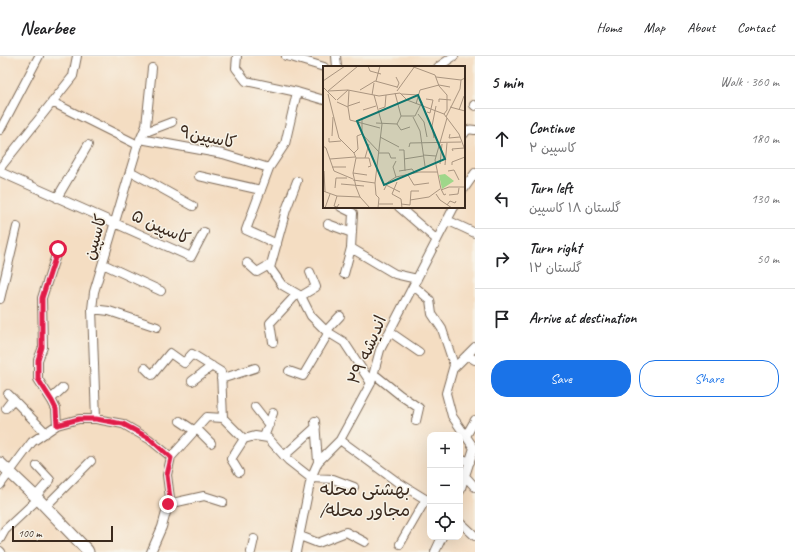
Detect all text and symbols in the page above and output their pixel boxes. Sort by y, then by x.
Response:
text: Nearbee [20,16,74,40]
text: Home [596,19,622,36]
text: Map [644,19,665,36]
text: About [687,19,715,36]
text: Contact [737,19,775,36]
inset map [323,66,465,208]
text: 5 min [491,72,523,93]
text: Walk · 360 m [720,74,779,90]
text: Continue [529,119,574,138]
street label: کاسپین۹ [178,121,238,154]
icon: ahead [491,128,513,150]
text: 180 m [751,131,779,147]
text: کاسپین ۲ [529,140,577,156]
text: Turn left [529,179,572,198]
icon: left [491,188,513,210]
text: 130 m [751,191,779,207]
text: گلستان ۱۸ کاسپین [529,200,621,216]
street label: کاسپین ۵ [128,205,194,250]
street label: کاسپین [78,212,112,263]
text: Turn right [529,239,582,258]
route start [49,240,67,258]
icon: right [491,248,513,270]
text: 50 m [757,251,779,267]
text: گلستان ۱۲ [529,260,582,276]
icon: arrive [491,308,513,330]
text: Arrive at destination [529,309,636,328]
street label: اندیشه ۲۹ [343,312,391,388]
button: Save [491,360,631,397]
button: Share [639,360,779,397]
map controls [427,432,463,540]
button: + [427,432,463,468]
button: − [427,468,463,504]
district label: بهشتی محله /مجاور محله [320,478,410,521]
route end [159,495,177,513]
button: locate [427,504,463,540]
scale bar [12,524,113,543]
text: 100 m [18,526,42,540]

